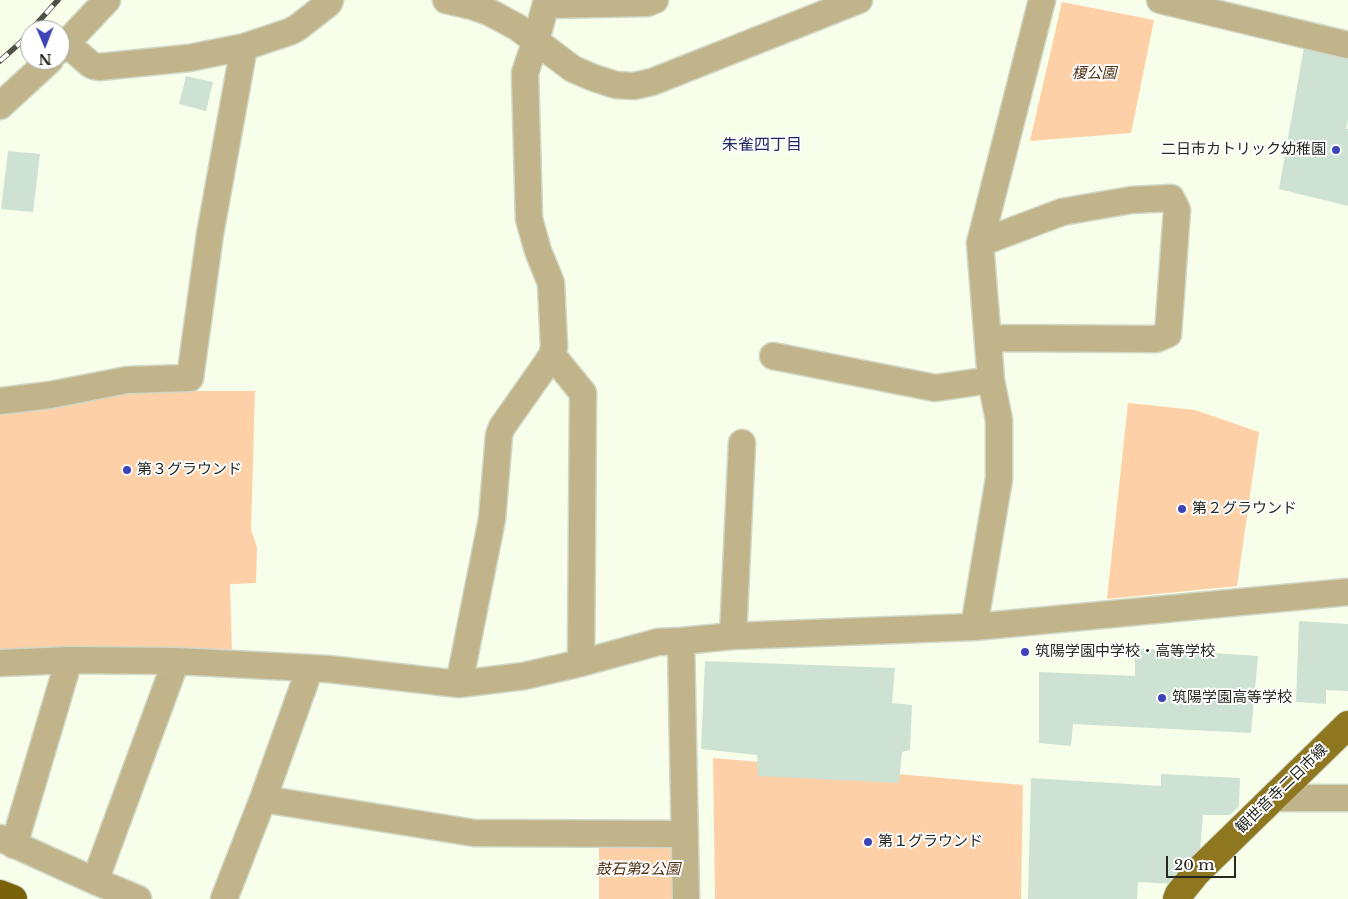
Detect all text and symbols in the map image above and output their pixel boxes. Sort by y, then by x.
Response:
north arrow [20,20,70,70]
text: N [39,50,52,68]
park label: 榎公園 [1072,65,1116,83]
district label: 朱雀四丁目 [722,135,802,155]
place label: 二日市カトリック幼稚園 [1161,141,1326,159]
marker: 二日市カトリック幼稚園 [1330,144,1342,156]
place label: 第３グラウンド [137,461,242,479]
marker: 第３グラウンド [121,464,133,476]
place label: 第２グラウンド [1192,500,1297,518]
marker: 第２グラウンド [1176,503,1188,515]
place label: 筑陽学園中学校・高等学校 [1035,643,1215,661]
marker: 筑陽学園中学校・高等学校 [1019,646,1031,658]
place label: 筑陽学園高等学校 [1172,689,1292,707]
marker: 筑陽学園高等学校 [1156,692,1168,704]
street label: 観世音寺二日市線 [1233,741,1331,837]
place label: 第１グラウンド [878,833,983,851]
marker: 第１グラウンド [862,836,874,848]
scale bar [1168,846,1238,878]
text: 20 m [1174,855,1214,874]
park label: 鼓石第2公園 [596,861,680,879]

